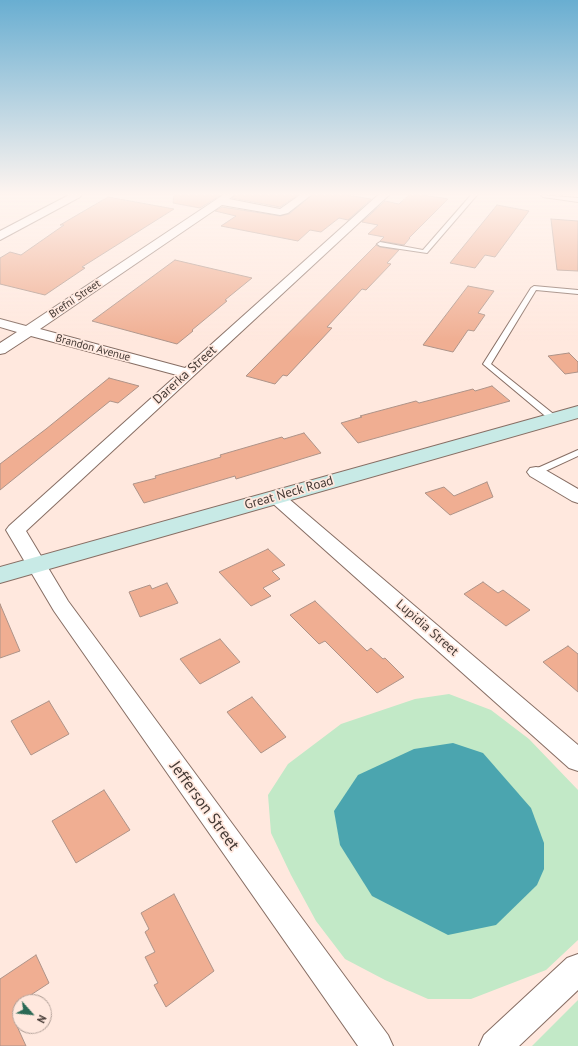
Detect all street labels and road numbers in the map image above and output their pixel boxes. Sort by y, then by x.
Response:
street label: Brefni Street [47,277,103,321]
street label: Brandon Avenue [54,332,132,364]
street label: Darerka Street [150,343,220,407]
street label: Great Neck Road [243,473,335,513]
street label: Lupidia Street [393,597,461,659]
street label: Jefferson Street [165,758,243,854]

